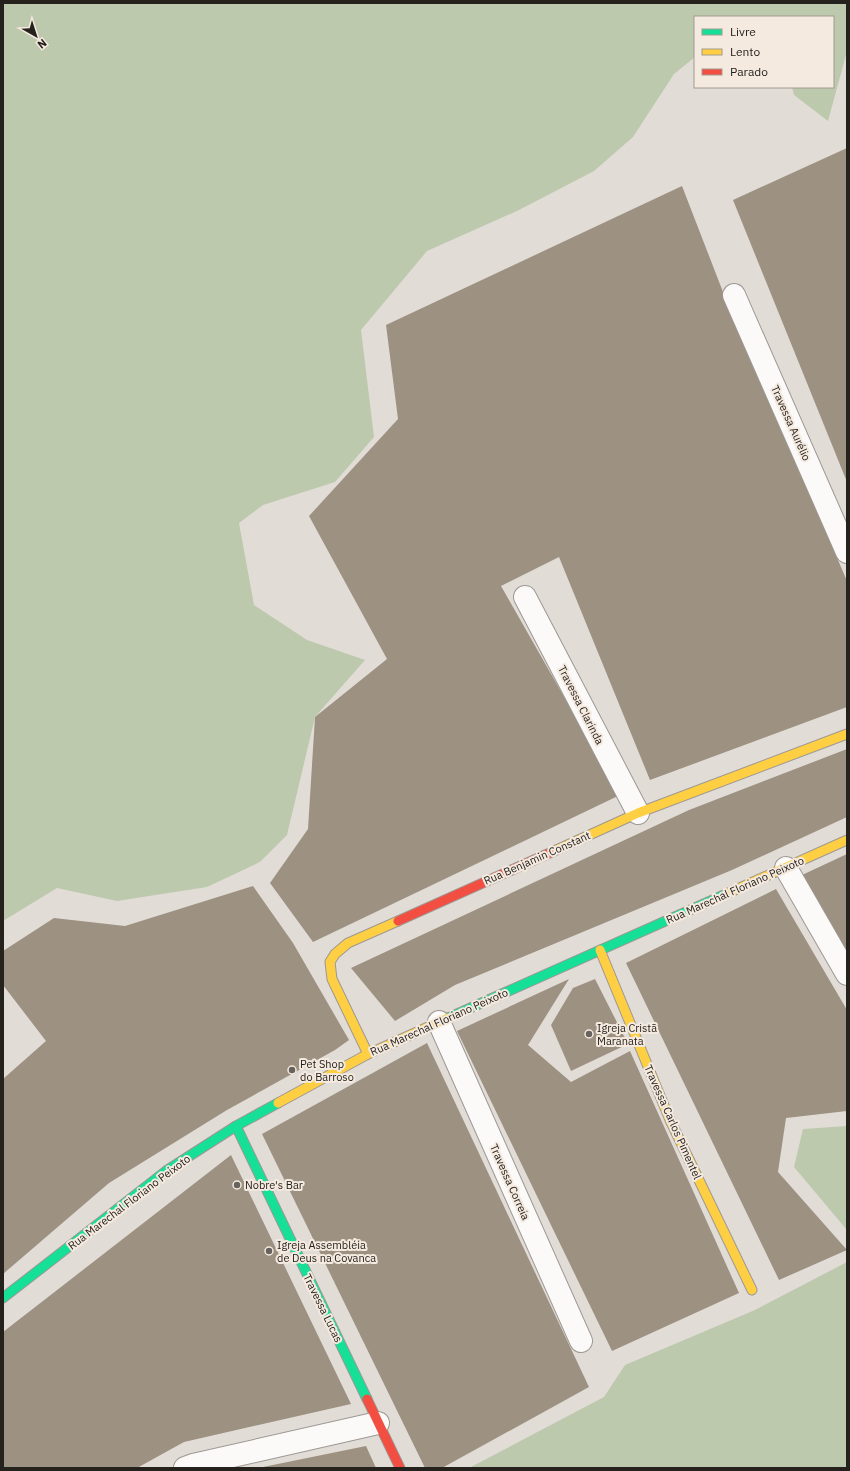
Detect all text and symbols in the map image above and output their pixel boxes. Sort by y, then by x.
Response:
north arrow [16,16,56,56]
legend [694,16,834,88]
text: Livre [730,24,756,39]
text: N [35,36,50,52]
text: Lento [730,44,760,59]
text: Parado [730,64,768,79]
street label: Travessa Aurélio [768,383,814,463]
street label: Travessa Clarinda [555,663,607,747]
street label: Rua Benjamin Constant [481,828,593,888]
street label: Rua Marechal Floriano Peixoto [664,853,806,927]
street label: Rua Marechal Floriano Peixoto [368,985,510,1059]
place label: Igreja Cristã Maranata [597,1021,657,1048]
marker: Igreja Cristã Maranata [584,1029,594,1039]
place label: Pet Shop do Barroso [300,1057,354,1084]
street label: Travessa Carlos Pimentel [641,1062,705,1182]
marker: Pet Shop do Barroso [287,1065,297,1075]
street label: Travessa Correia [487,1142,533,1222]
street label: Rua Marechal Floriano Peixoto [65,1151,193,1253]
place label: Nobre's Bar [245,1178,303,1192]
marker: Nobre's Bar [232,1180,242,1190]
place label: Igreja Assembléia de Deus na Covanca [277,1238,376,1265]
marker: Igreja Assembléia de Deus na Covanca [264,1246,274,1256]
street label: Travessa Lucas [300,1271,346,1345]

